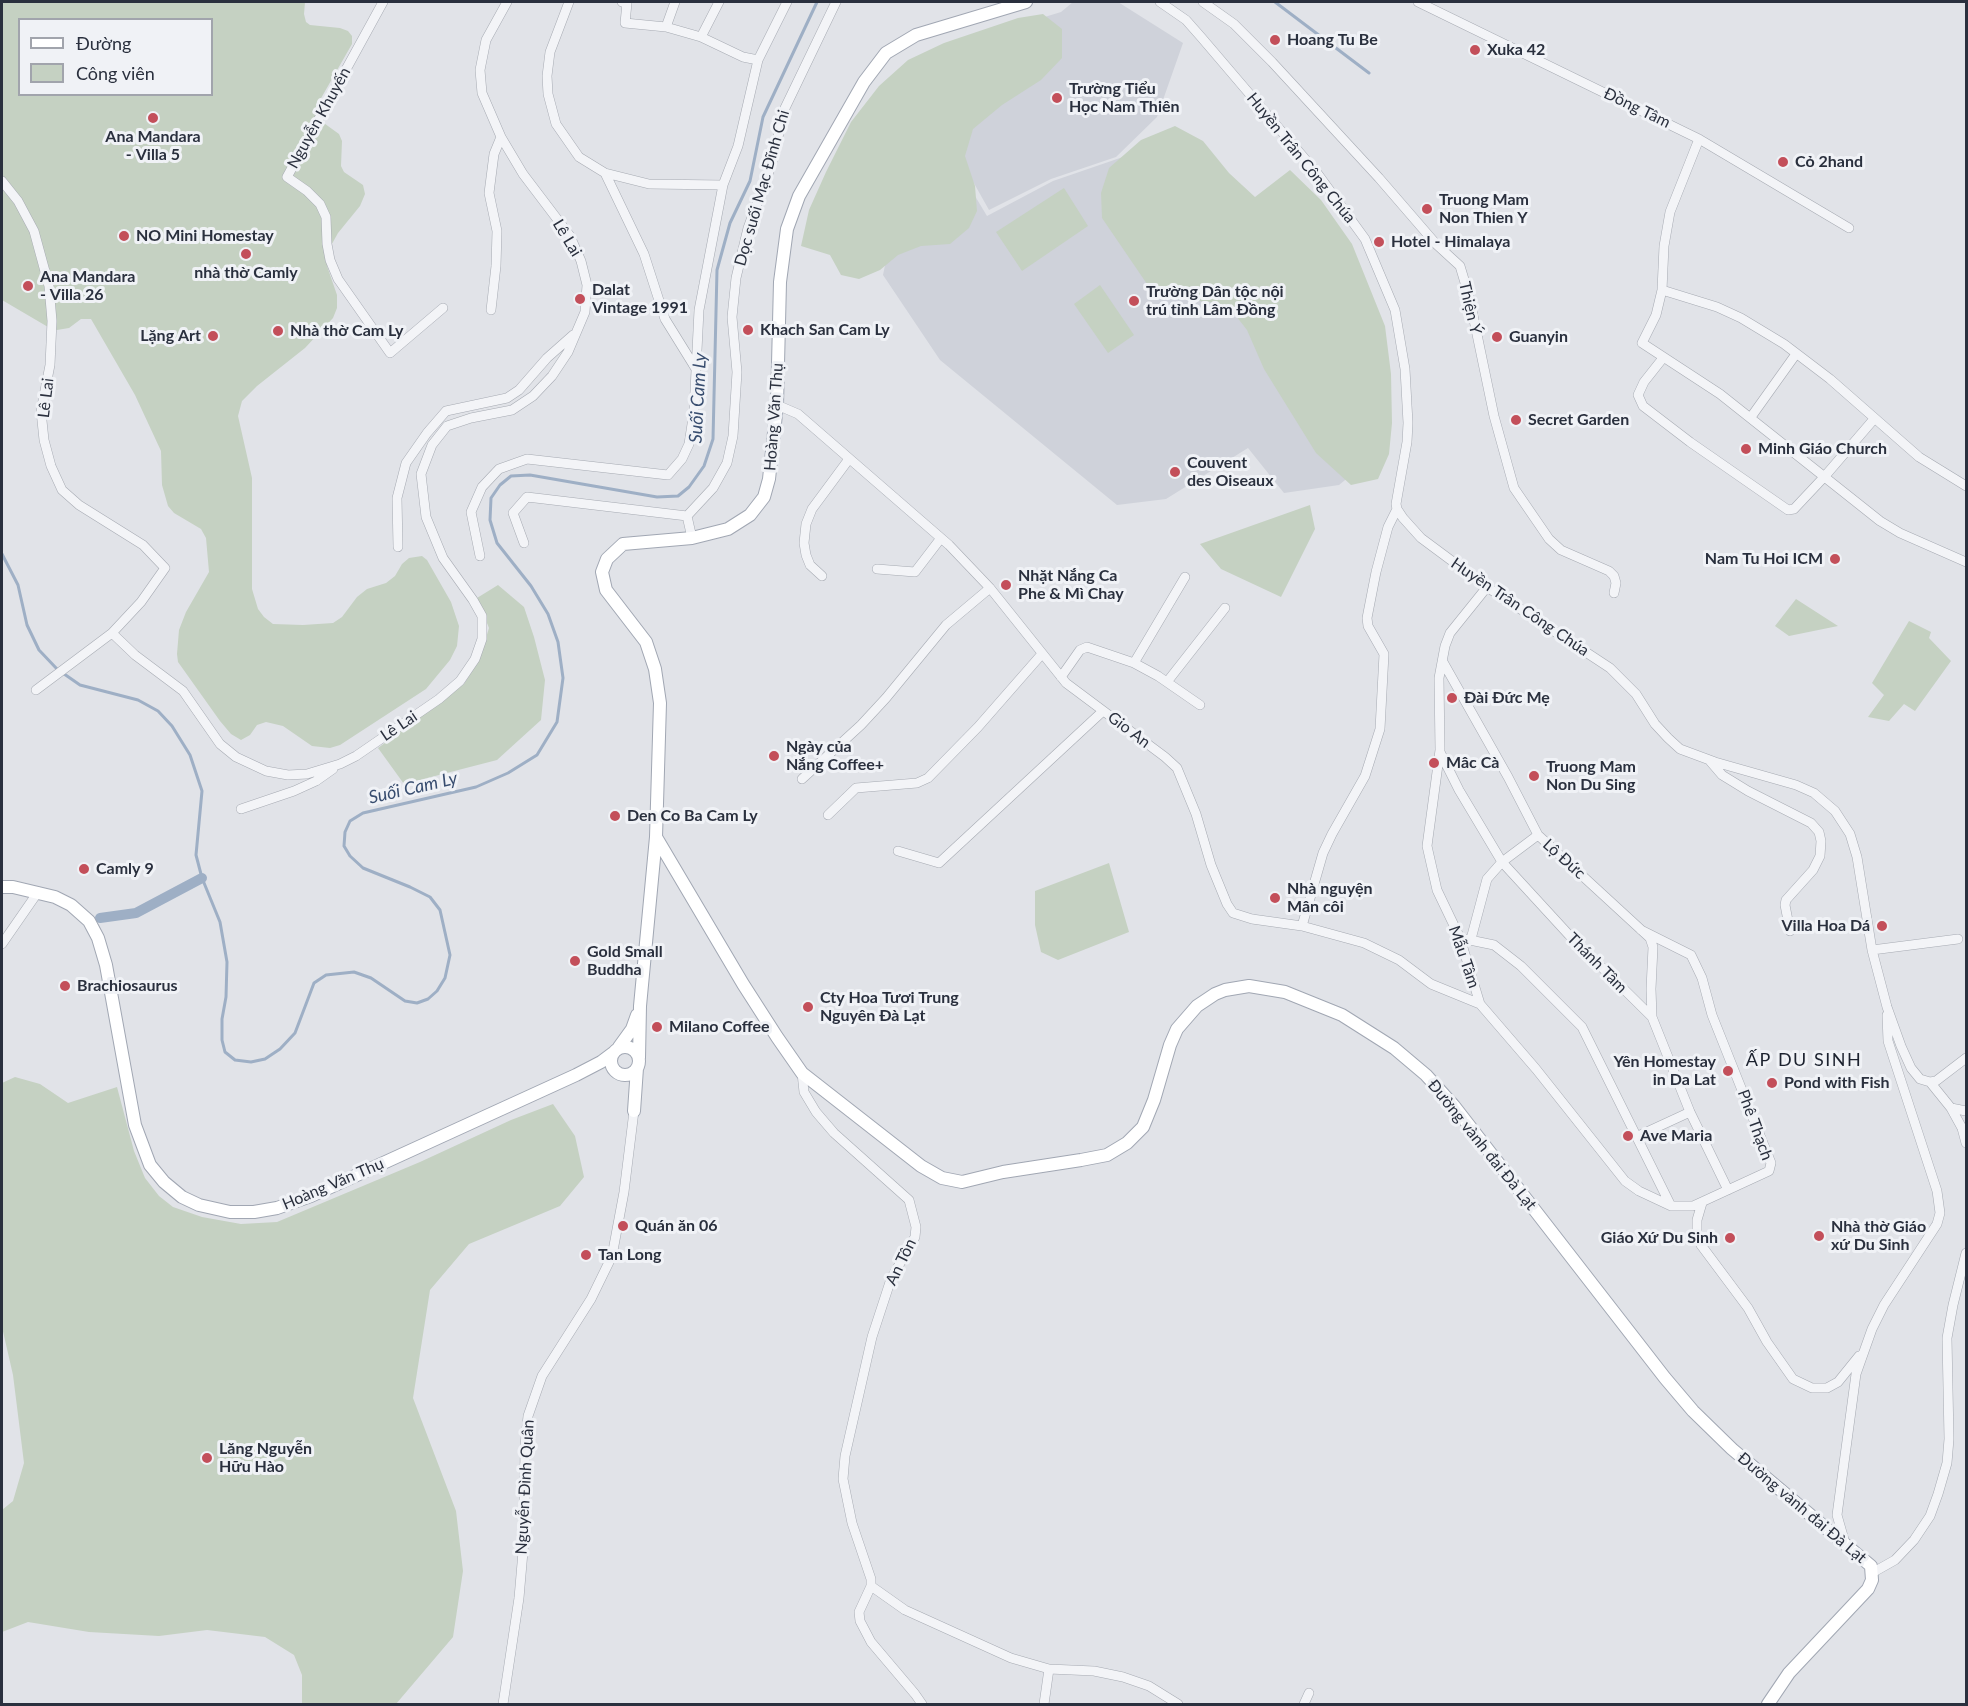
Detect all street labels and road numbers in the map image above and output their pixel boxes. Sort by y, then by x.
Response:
street label: Nguyễn Khuyến [283,64,355,172]
street label: Đồng Tâm [1601,84,1673,132]
street label: Huyền Trân Công Chúa [1242,89,1360,227]
street label: Dọc suối Mạc Đĩnh Chi [731,108,793,268]
street label: Lê Lai [548,216,586,260]
street label: Thiện Ý [1455,280,1485,336]
street label: Hoàng Văn Thụ [761,362,787,472]
street label: Lê Lai [34,377,58,419]
street label: Huyền Trân Công Chúa [1447,554,1593,660]
street label: Lê Lai [377,707,421,745]
street label: Gio An [1104,708,1154,752]
street label: Lộ Đức [1539,835,1589,883]
street label: Mẫu Tâm [1444,923,1484,991]
street label: Thánh Tâm [1563,929,1631,997]
street label: Đường vành đai Đà Lạt [1424,1076,1540,1214]
street label: Phê Thạch [1733,1087,1777,1163]
street label: Hoàng Văn Thụ [279,1154,387,1214]
street label: An Tôn [882,1236,920,1288]
street label: Nguyễn Đình Quân [512,1419,538,1555]
street label: Đường vành đai Đà Lạt [1734,1449,1870,1567]

